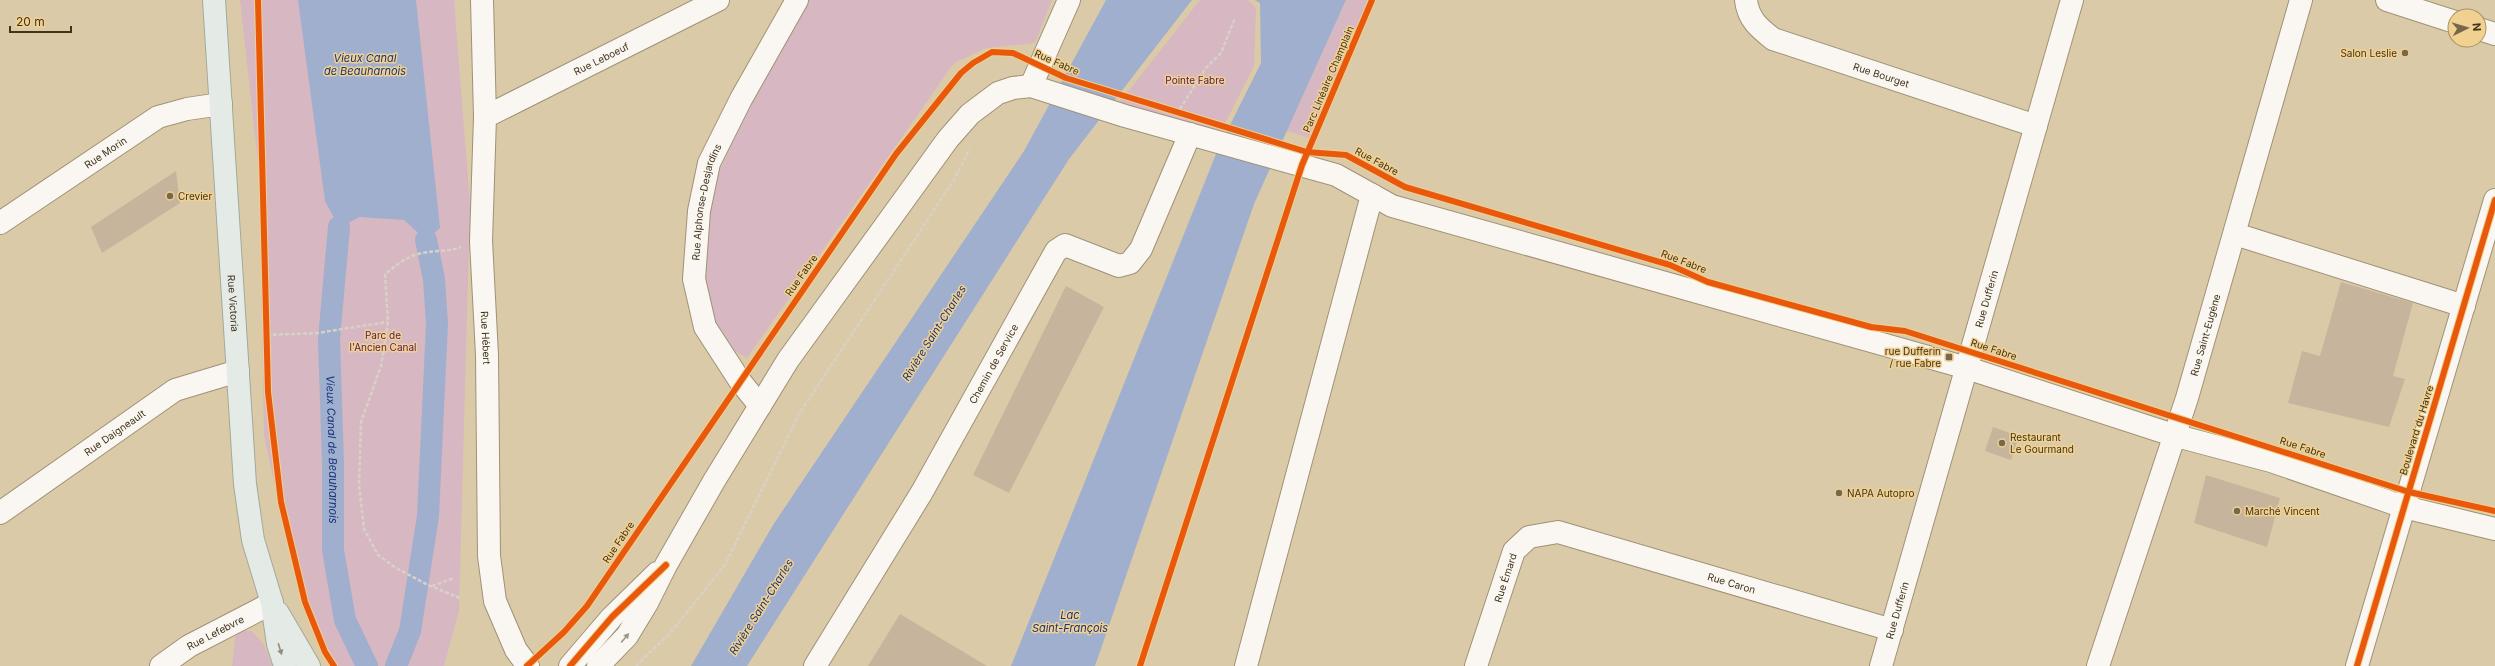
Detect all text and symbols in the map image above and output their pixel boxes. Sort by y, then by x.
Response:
scale bar [10,8,71,34]
north arrow [2447,8,2487,48]
text: 20 m [16,14,45,29]
text: N [2470,22,2484,32]
street label: Parc Linéaire Champlain [1300,24,1356,134]
street label: Rue Leboeuf [572,40,631,78]
street label: Rue Fabre [1033,47,1081,77]
place label: Salon Leslie [2340,47,2397,59]
marker: Salon Leslie [2400,48,2410,58]
water label: Vieux Canal de Beauharnois [324,51,406,78]
street label: Rue Bourget [1852,60,1912,90]
park label: Pointe Fabre [1165,74,1225,86]
street label: Rue Morin [82,134,129,171]
street label: Rue Alphonse-Desjardins [689,141,724,261]
street label: Rue Fabre [1353,144,1401,178]
place label: Crevier [178,190,212,202]
marker: Crevier [165,191,175,201]
street label: Rue Fabre [1660,247,1709,275]
street label: Rue Fabre [782,252,820,298]
street label: Rue Dufferin [1972,269,2000,329]
street label: Rue Victoria [226,274,241,332]
water label: Rivière Saint-Charles [899,282,969,383]
street label: Rue Saint-Eugène [2188,292,2223,377]
street label: Rue Hébert [479,311,493,365]
street label: Chemin de Service [966,322,1020,406]
park label: Parc de l'Ancien Canal [350,329,417,353]
street label: Rue Fabre [1969,336,2019,362]
place label: rue Dufferin / rue Fabre [1885,345,1941,369]
marker: rue Dufferin / rue Fabre [1944,352,1954,362]
water label: Vieux Canal de Beauharnois [323,375,340,524]
street label: Boulevard du Havre [2397,384,2435,476]
street label: Rue Daigneault [82,407,148,458]
place label: Restaurant Le Gourmand [2010,431,2074,455]
street label: Rue Fabre [2278,434,2328,460]
marker: Restaurant Le Gourmand [1997,438,2007,448]
place label: NAPA Autopro [1847,487,1915,499]
marker: NAPA Autopro [1834,488,1844,498]
place label: Marché Vincent [2245,505,2320,517]
marker: Marché Vincent [2232,506,2242,516]
street label: Rue Fabre [600,519,636,565]
street label: Rue Émard [1491,552,1519,604]
water label: Rivière Saint-Charles [726,556,796,657]
street label: Rue Caron [1706,570,1757,596]
street label: Rue Dufferin [1883,580,1911,640]
water label: Lac Saint-François [1032,608,1108,635]
street label: Rue Lefebvre [185,613,246,652]
one-way arrow [620,632,629,643]
one-way arrow [277,643,283,655]

